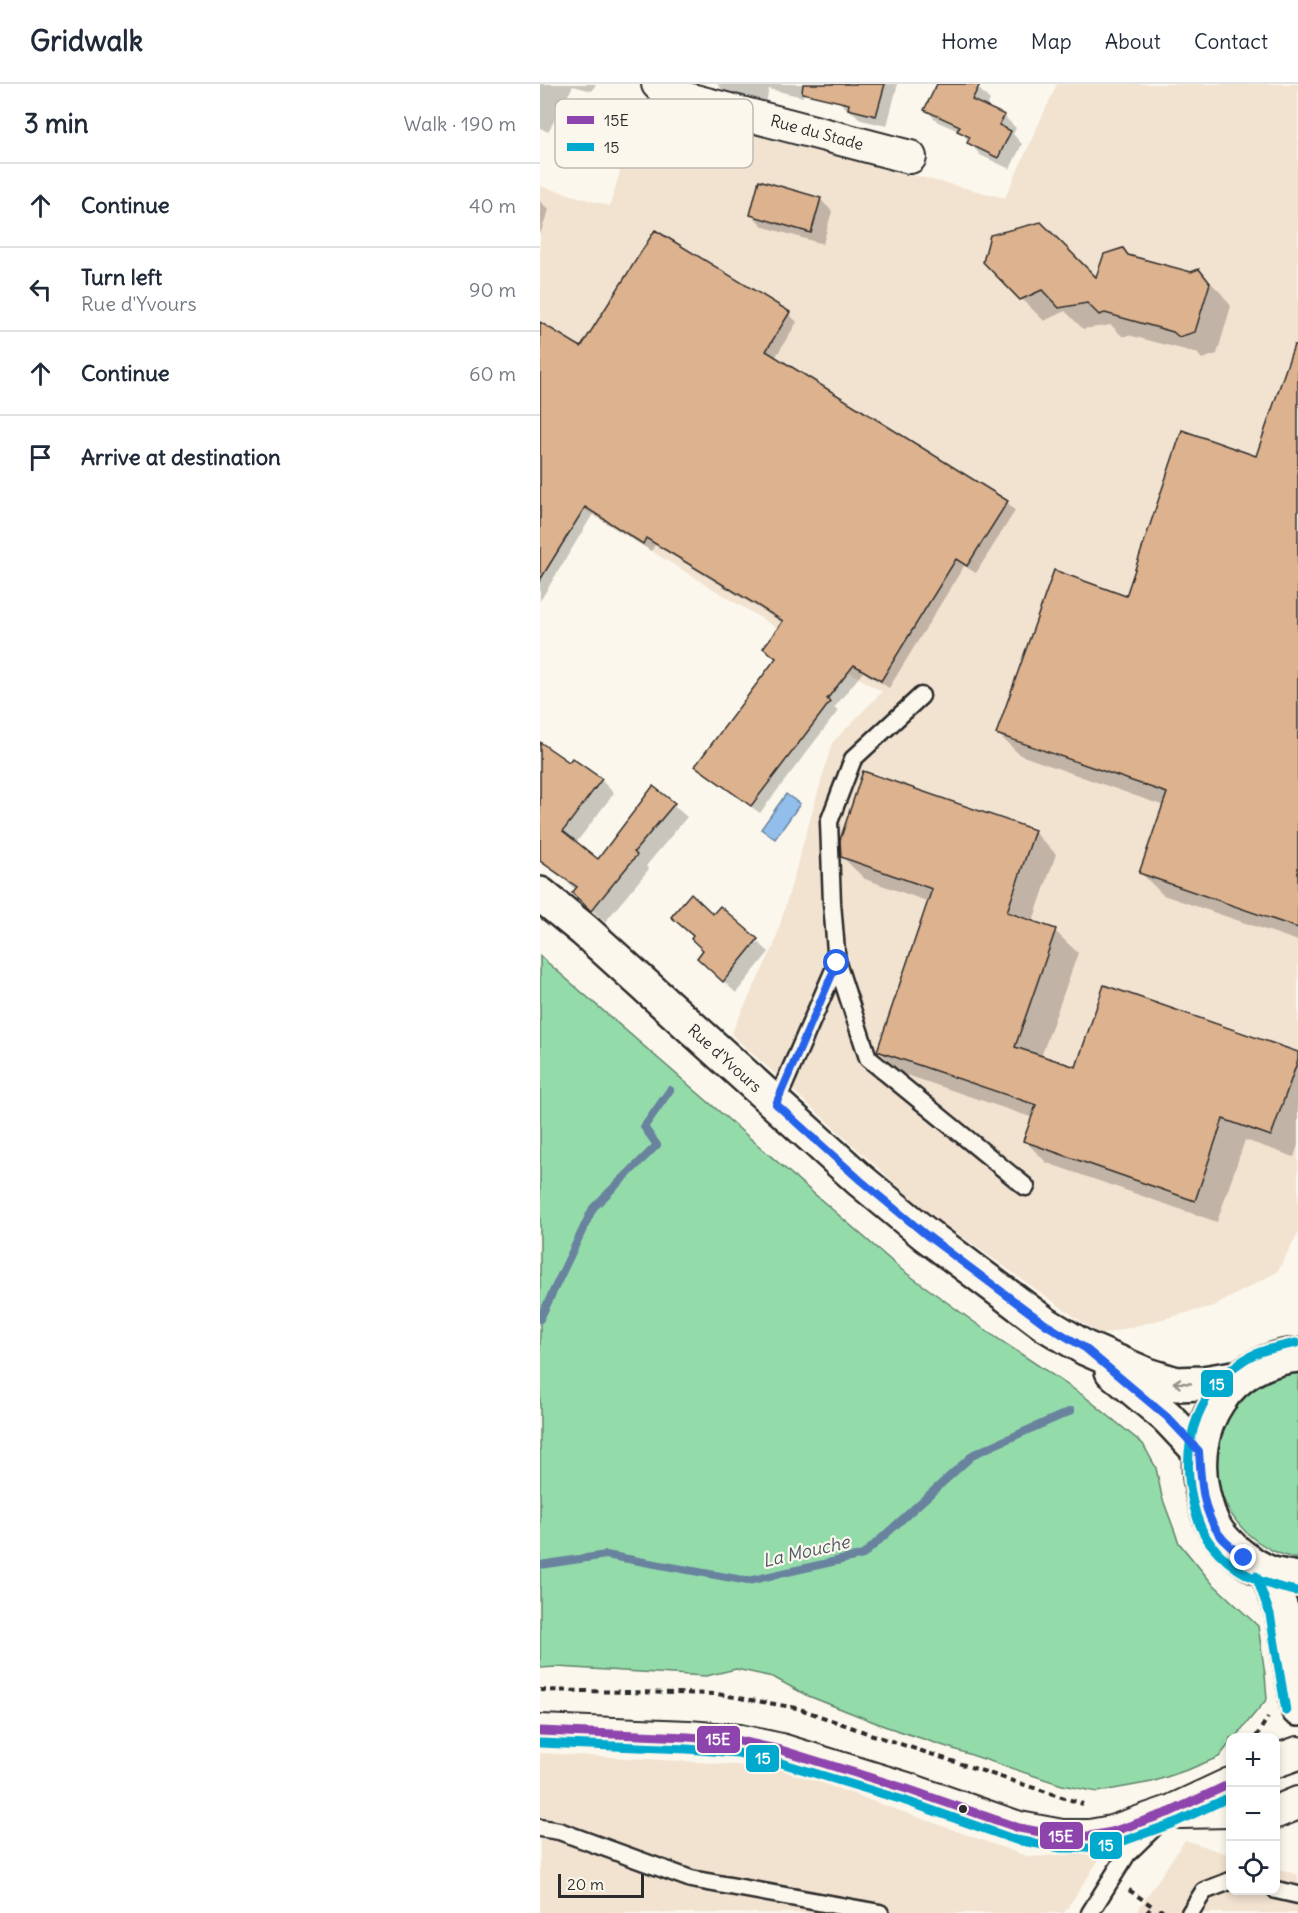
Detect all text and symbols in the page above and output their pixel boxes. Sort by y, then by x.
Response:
text: Gridwalk [30,23,143,59]
text: Home [941,28,998,55]
text: Map [1031,28,1072,55]
text: About [1105,28,1161,55]
text: Contact [1194,28,1268,55]
legend [555,99,753,168]
text: 3 min [24,107,89,140]
text: 15E [604,110,629,130]
street label: Rue du Stade [768,110,866,154]
text: Walk · 190 m [404,111,516,136]
text: 15 [604,137,620,157]
icon: ahead [24,189,57,222]
text: Continue [81,191,170,219]
text: 40 m [469,193,516,218]
text: Turn left [81,263,162,291]
icon: left [24,273,57,306]
text: 90 m [469,277,516,302]
text: Rue d'Yvours [81,291,197,316]
icon: ahead [24,357,57,390]
text: Continue [81,359,170,387]
text: 60 m [469,361,516,386]
icon: arrive [24,441,57,474]
text: Arrive at destination [81,443,281,471]
route start [823,949,849,975]
street label: Rue d'Yvours [684,1020,766,1096]
line badge: 15 [1200,1369,1234,1398]
text: 15 [1209,1374,1225,1394]
one-way arrow [1173,1378,1193,1389]
water label: La Mouche [760,1530,853,1572]
route end [1230,1544,1256,1570]
line badge: 15E [696,1725,741,1754]
text: 15E [706,1729,730,1749]
map controls [1226,1733,1280,1895]
button: + [1226,1733,1280,1787]
line badge: 15 [745,1744,780,1773]
text: 15 [755,1748,771,1768]
button: − [1226,1787,1280,1841]
unlabelled marker [957,1803,969,1815]
line badge: 15E [1039,1821,1084,1850]
text: 15E [1049,1826,1073,1846]
line badge: 15 [1089,1831,1123,1860]
text: 15 [1098,1835,1114,1855]
button: locate [1226,1841,1280,1895]
scale bar [558,1871,644,1898]
text: 20 m [567,1874,604,1894]

